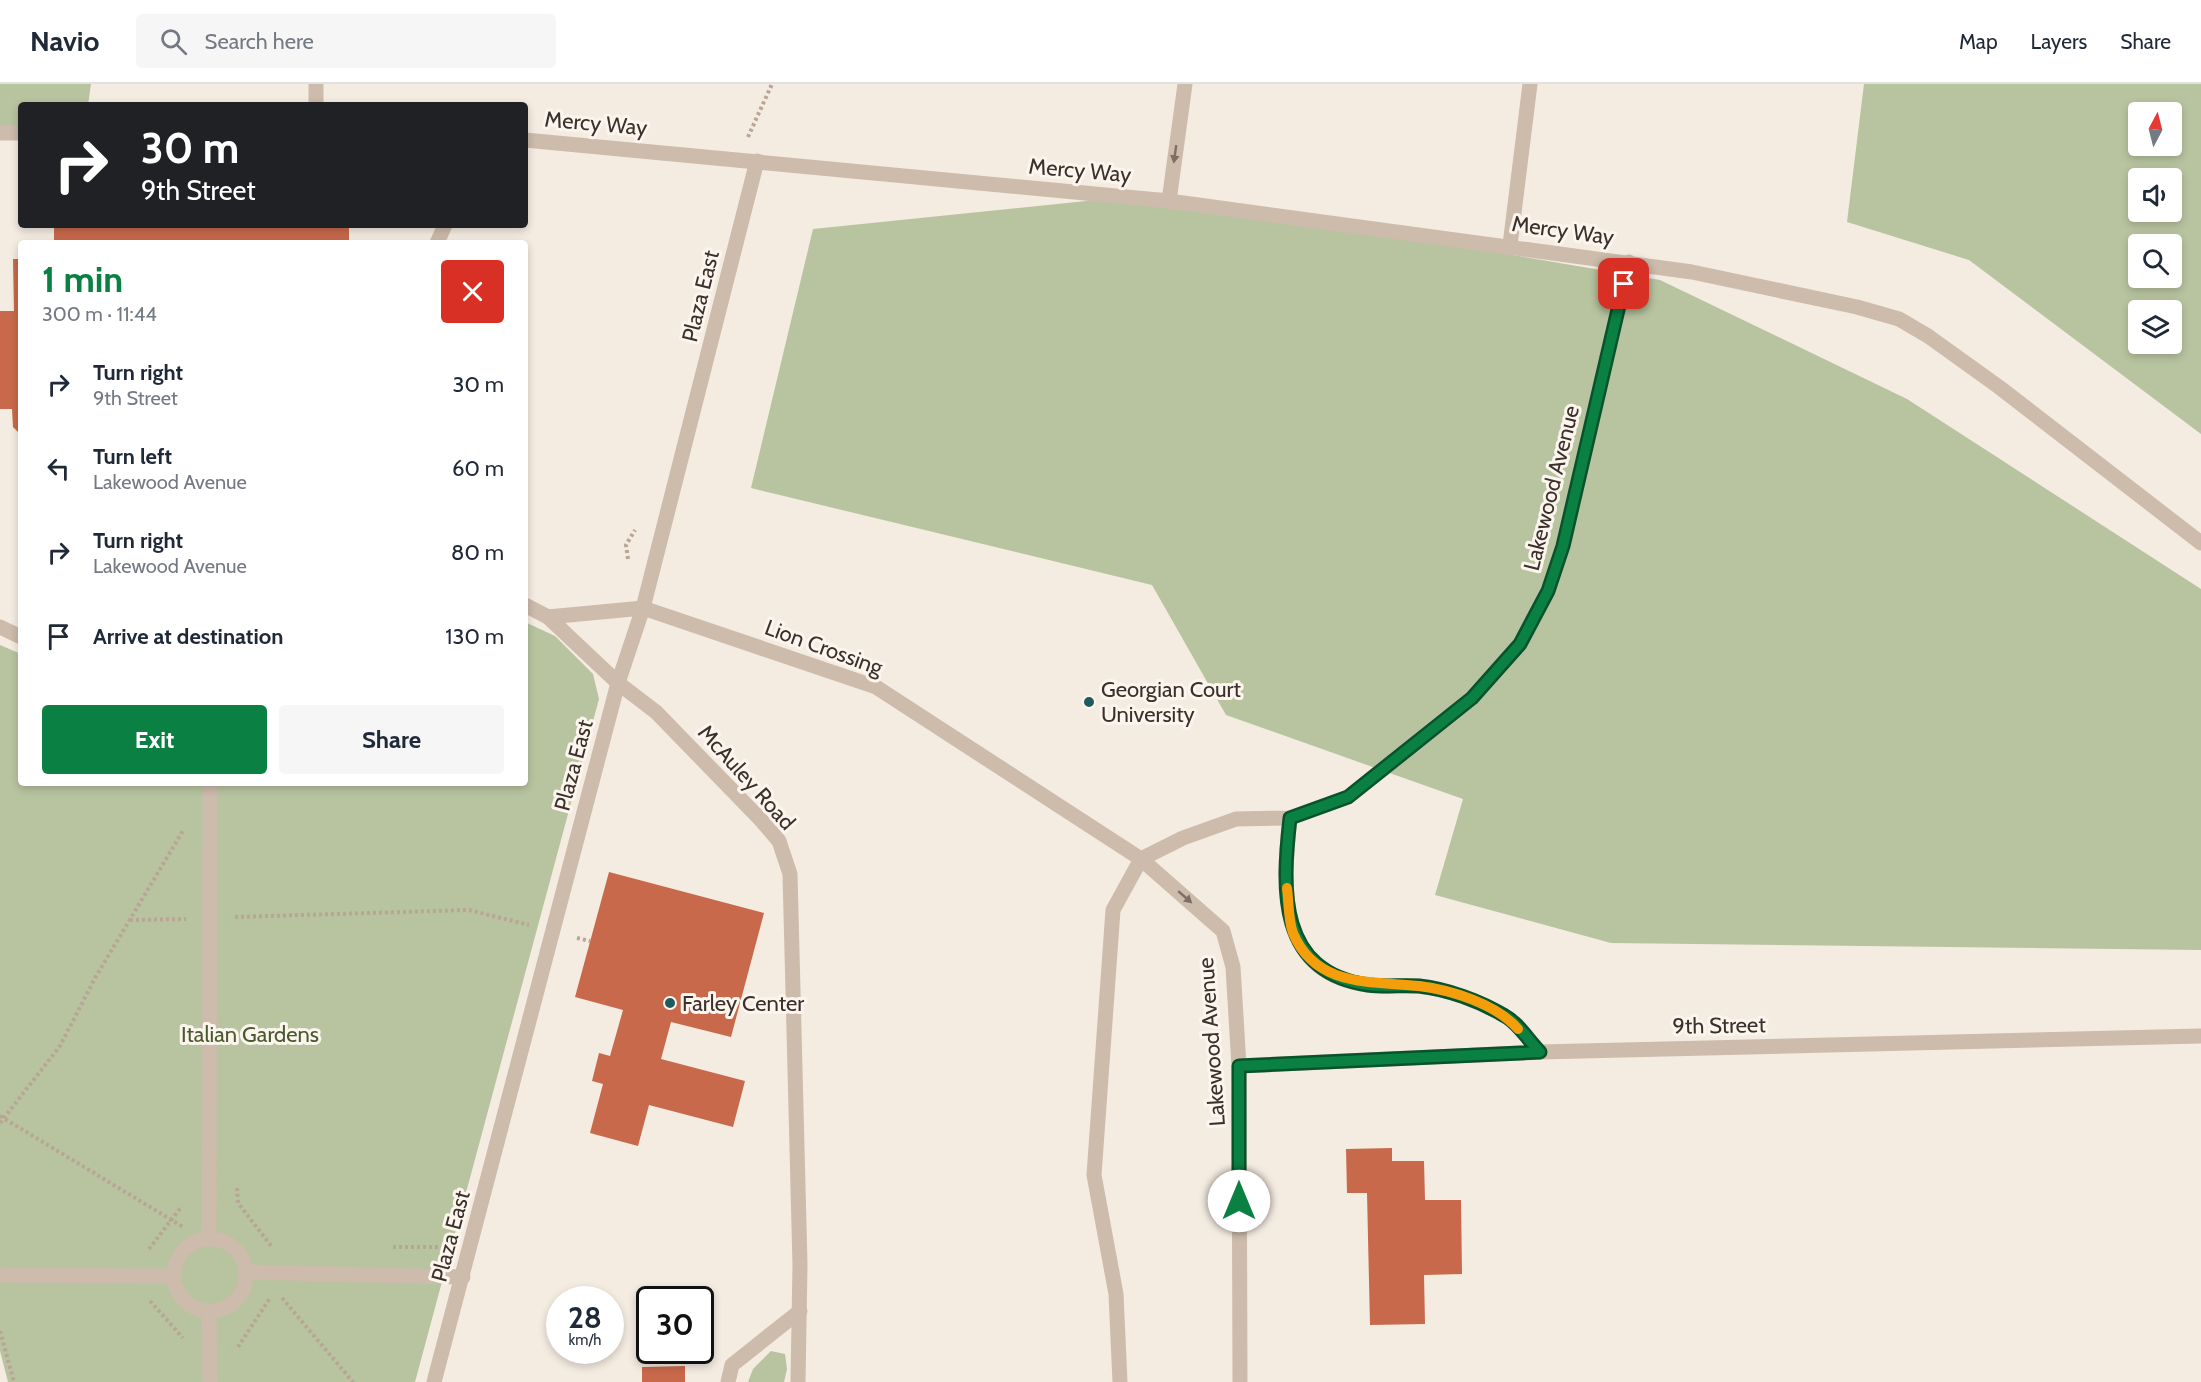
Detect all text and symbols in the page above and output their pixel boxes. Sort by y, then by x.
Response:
search box [136,14,556,68]
text: Navio [30,24,100,58]
icon: search [157,25,190,58]
text: Search here [205,28,314,55]
text: Map [1959,29,1998,54]
text: Layers [2031,29,2087,54]
text: Share [2120,29,2171,54]
north arrow [2128,102,2182,156]
map controls [2128,102,2182,354]
street label: Mercy Way [544,106,648,141]
text: 30 m [141,122,239,174]
icon: right [42,126,120,204]
one-way arrow [1171,145,1180,164]
street label: Mercy Way [1028,153,1132,188]
button: sound [2128,168,2182,222]
text: 9th Street [141,174,256,207]
street label: Mercy Way [1510,210,1616,251]
button: search [2128,234,2182,288]
street label: Plaza East [676,247,725,345]
text: 1 min [42,257,123,301]
pin [1598,258,1649,309]
button: close [441,260,504,323]
icon: arrive [1607,267,1640,300]
button: layers [2128,300,2182,354]
text: 300 m · 11:44 [42,302,157,326]
text: Turn right [93,359,183,386]
icon: right [42,368,75,401]
text: 30 m [452,371,504,398]
text: 9th Street [93,386,178,410]
street label: Lakewood Avenue [1518,403,1585,573]
text: Turn left [93,443,172,470]
icon: left [42,452,75,485]
text: 60 m [452,455,504,482]
text: Lakewood Avenue [93,470,247,494]
text: Turn right [93,527,183,554]
icon: right [42,536,75,569]
text: 80 m [451,539,504,566]
text: Lakewood Avenue [93,554,247,578]
street label: Lion Crossing [761,614,887,682]
icon: arrive [42,620,75,653]
text: Arrive at destination [93,623,283,650]
text: 130 m [445,623,504,650]
place label: Georgian Court University [1101,676,1242,728]
marker: Georgian Court University [1082,695,1096,709]
button: Exit [42,705,267,774]
button: Share [279,705,504,774]
street label: Plaza East [548,716,599,814]
street label: McAuley Road [692,719,801,836]
one-way arrow [1177,891,1193,904]
street label: Lakewood Avenue [1192,957,1231,1127]
place label: Farley Center [682,990,804,1017]
marker: Farley Center [663,996,677,1010]
street label: 9th Street [1672,1011,1766,1040]
park label: Italian Gardens [181,1021,319,1048]
position arrow [1207,1169,1271,1233]
street label: Plaza East [425,1187,476,1285]
speed limit sign: 30 [636,1286,714,1364]
text: 28 [568,1299,602,1336]
text: km/h [569,1331,601,1349]

